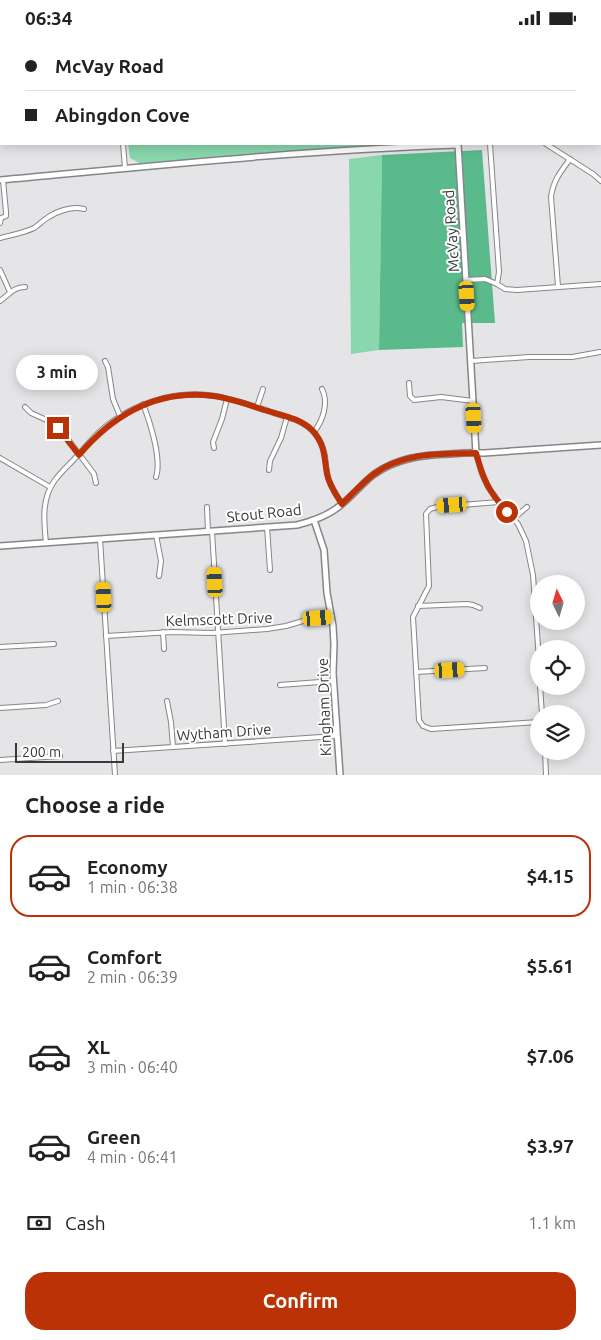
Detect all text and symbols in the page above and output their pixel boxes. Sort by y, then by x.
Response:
text: 06:34 [25,7,73,29]
text: McVay Road [55,55,164,77]
text: Abingdon Cove [55,104,190,126]
street label: McVay Road [440,189,462,273]
car [458,281,475,311]
callout: 3 min [17,355,99,391]
text: 3 min [37,363,77,381]
car [465,403,482,433]
route end [47,417,69,439]
car [436,496,467,514]
street label: Stout Road [226,501,302,525]
route start [496,501,518,523]
car [206,567,223,597]
north arrow [530,575,585,630]
map controls [530,575,585,760]
car [95,582,112,612]
street label: Kelmscott Drive [165,609,273,629]
car [302,609,333,627]
button: locate [530,640,585,695]
street label: Kingham Drive [314,658,334,756]
car [434,662,465,678]
button: layers [530,705,585,760]
street label: Wytham Drive [176,720,272,744]
scale bar [15,740,124,763]
text: 200 m [22,744,61,760]
text: Choose a ride [25,792,165,817]
icon: car [27,854,72,899]
text: Economy [87,856,168,878]
text: $4.15 [526,865,574,887]
text: 1 min · 06:38 [87,878,178,896]
icon: car [27,944,72,989]
text: Comfort [87,946,162,968]
text: $5.61 [526,955,574,977]
text: 2 min · 06:39 [87,968,178,986]
icon: car [27,1034,72,1079]
text: XL [87,1036,110,1058]
text: $7.06 [526,1045,574,1067]
text: 3 min · 06:40 [87,1058,178,1076]
icon: car [27,1124,72,1169]
text: Green [87,1126,141,1148]
text: $3.97 [526,1135,574,1157]
text: 4 min · 06:41 [87,1148,178,1166]
icon: cash [25,1209,53,1237]
text: Cash [65,1212,106,1234]
text: 1.1 km [528,1214,576,1232]
button: Confirm [25,1272,576,1330]

